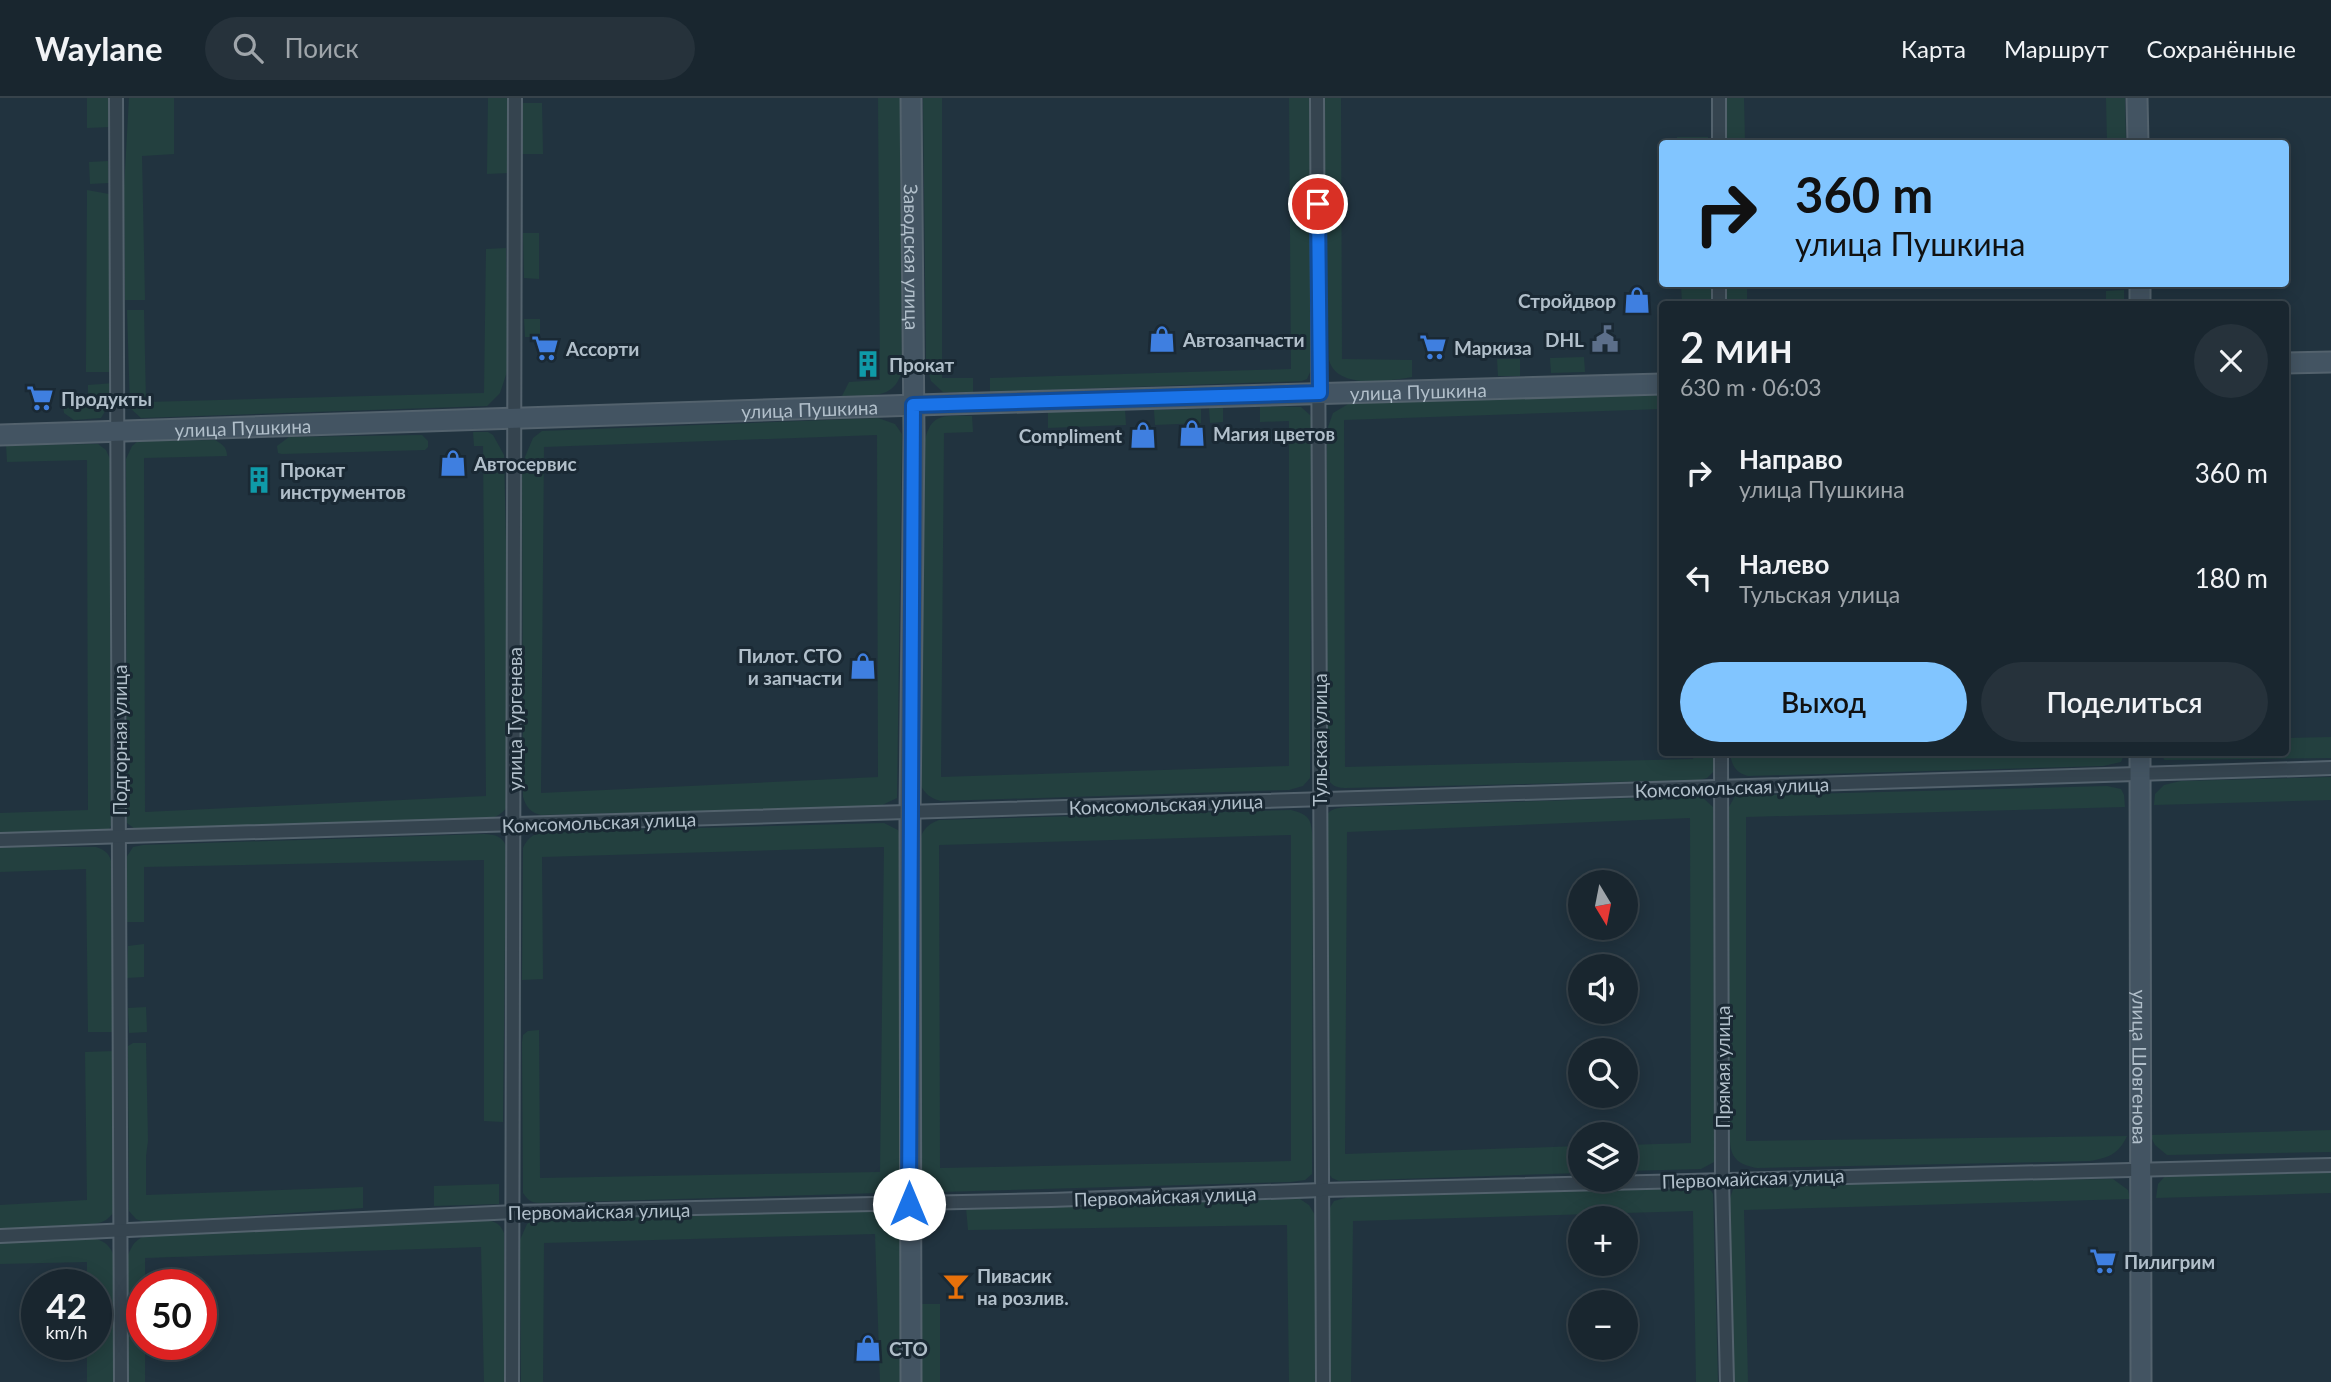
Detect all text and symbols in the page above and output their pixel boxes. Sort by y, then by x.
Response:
search box [205,17,695,80]
text: Waylane [35,28,163,68]
icon: search [229,29,267,67]
text: Поиск [285,32,359,64]
text: Карта [1901,34,1966,63]
text: Маршрут [2004,34,2109,63]
text: Сохранённые [2147,34,2296,63]
text: 360 m [1795,165,1933,223]
icon: right [1680,168,1771,259]
pin [1288,174,1348,234]
street label: Заводская улица [900,184,925,330]
icon: arrive [1299,185,1337,223]
text: улица Пушкина [1795,224,2026,263]
shop icon: Стройдвор [1622,285,1652,315]
place label: Стройдвор [1518,289,1616,312]
text: 2 мин [1680,322,1793,372]
shop icon: Автозапчасти [1147,324,1177,354]
public building icon: DHL [1590,324,1620,354]
button: close [2194,324,2268,398]
place label: Автозапчасти [1182,328,1304,351]
place label: DHL [1545,328,1584,351]
supermarket icon: Маркиза [1418,332,1448,362]
supermarket icon: Ассорти [530,333,560,363]
place label: Маркиза [1454,336,1532,359]
place label: Ассорти [565,337,639,360]
building icon: Прокат [853,349,883,379]
place label: Прокат [889,353,955,376]
text: 630 m · 06:03 [1680,373,1822,401]
street label: улица Пушкина [1350,377,1487,404]
supermarket icon: Продукты [25,383,55,413]
place label: Продукты [61,387,152,410]
street label: улица Пушкина [741,395,878,422]
street label: улица Пушкина [174,413,312,441]
shop icon: Магия цветов [1177,418,1207,448]
shop icon: Compliment [1128,420,1158,450]
place label: Магия цветов [1213,422,1335,445]
place label: Compliment [1019,424,1122,447]
text: Направо [1739,443,1843,475]
shop icon: Автосервис [438,448,468,478]
place label: Автосервис [473,452,577,475]
icon: right [1680,454,1718,492]
text: 360 m [2195,457,2268,489]
place label: Прокат инструментов [280,458,406,503]
building icon: Прокат инструментов [244,465,274,495]
text: улица Пушкина [1739,475,1905,503]
text: Налево [1739,548,1829,580]
icon: left [1680,559,1718,597]
text: 180 m [2195,562,2268,594]
text: Тульская улица [1739,580,1900,608]
place label: Пилот. СТО и запчасти [738,644,842,689]
street label: улица Тургенева [503,647,526,791]
shop icon: Пилот. СТО и запчасти [848,651,878,681]
button: Выход [1680,662,1967,742]
button: Поделиться [1981,662,2268,742]
street label: Подгорная улица [108,665,131,815]
street label: Тульская улица [1308,673,1331,807]
street label: Комсомольская улица [1634,772,1830,802]
street label: Комсомольская улица [1068,789,1264,819]
street label: Комсомольская улица [501,807,697,837]
north arrow [1568,870,1638,940]
map controls [1568,870,1638,1360]
button: sound [1568,954,1638,1024]
street label: улица Шовгенова [2129,989,2152,1145]
street label: Прямая улица [1711,1006,1734,1128]
button: search [1568,1038,1638,1108]
button: layers [1568,1122,1638,1192]
street label: Первомайская улица [1661,1163,1845,1193]
position arrow [872,1167,946,1241]
street label: Первомайская улица [1073,1181,1257,1211]
street label: Первомайская улица [507,1198,691,1224]
button: + [1568,1206,1638,1276]
supermarket icon: Пилигрим [2088,1246,2118,1276]
place label: Пилигрим [2124,1250,2215,1273]
place label: Пивасик на розлив. [977,1264,1069,1309]
speed limit sign: 50 [126,1269,217,1360]
bar icon: Пивасик на розлив. [941,1271,971,1301]
text: 42 [46,1284,87,1326]
button: − [1568,1290,1638,1360]
text: km/h [45,1321,88,1343]
shop icon: СТО [853,1333,883,1363]
place label: СТО [889,1337,928,1360]

